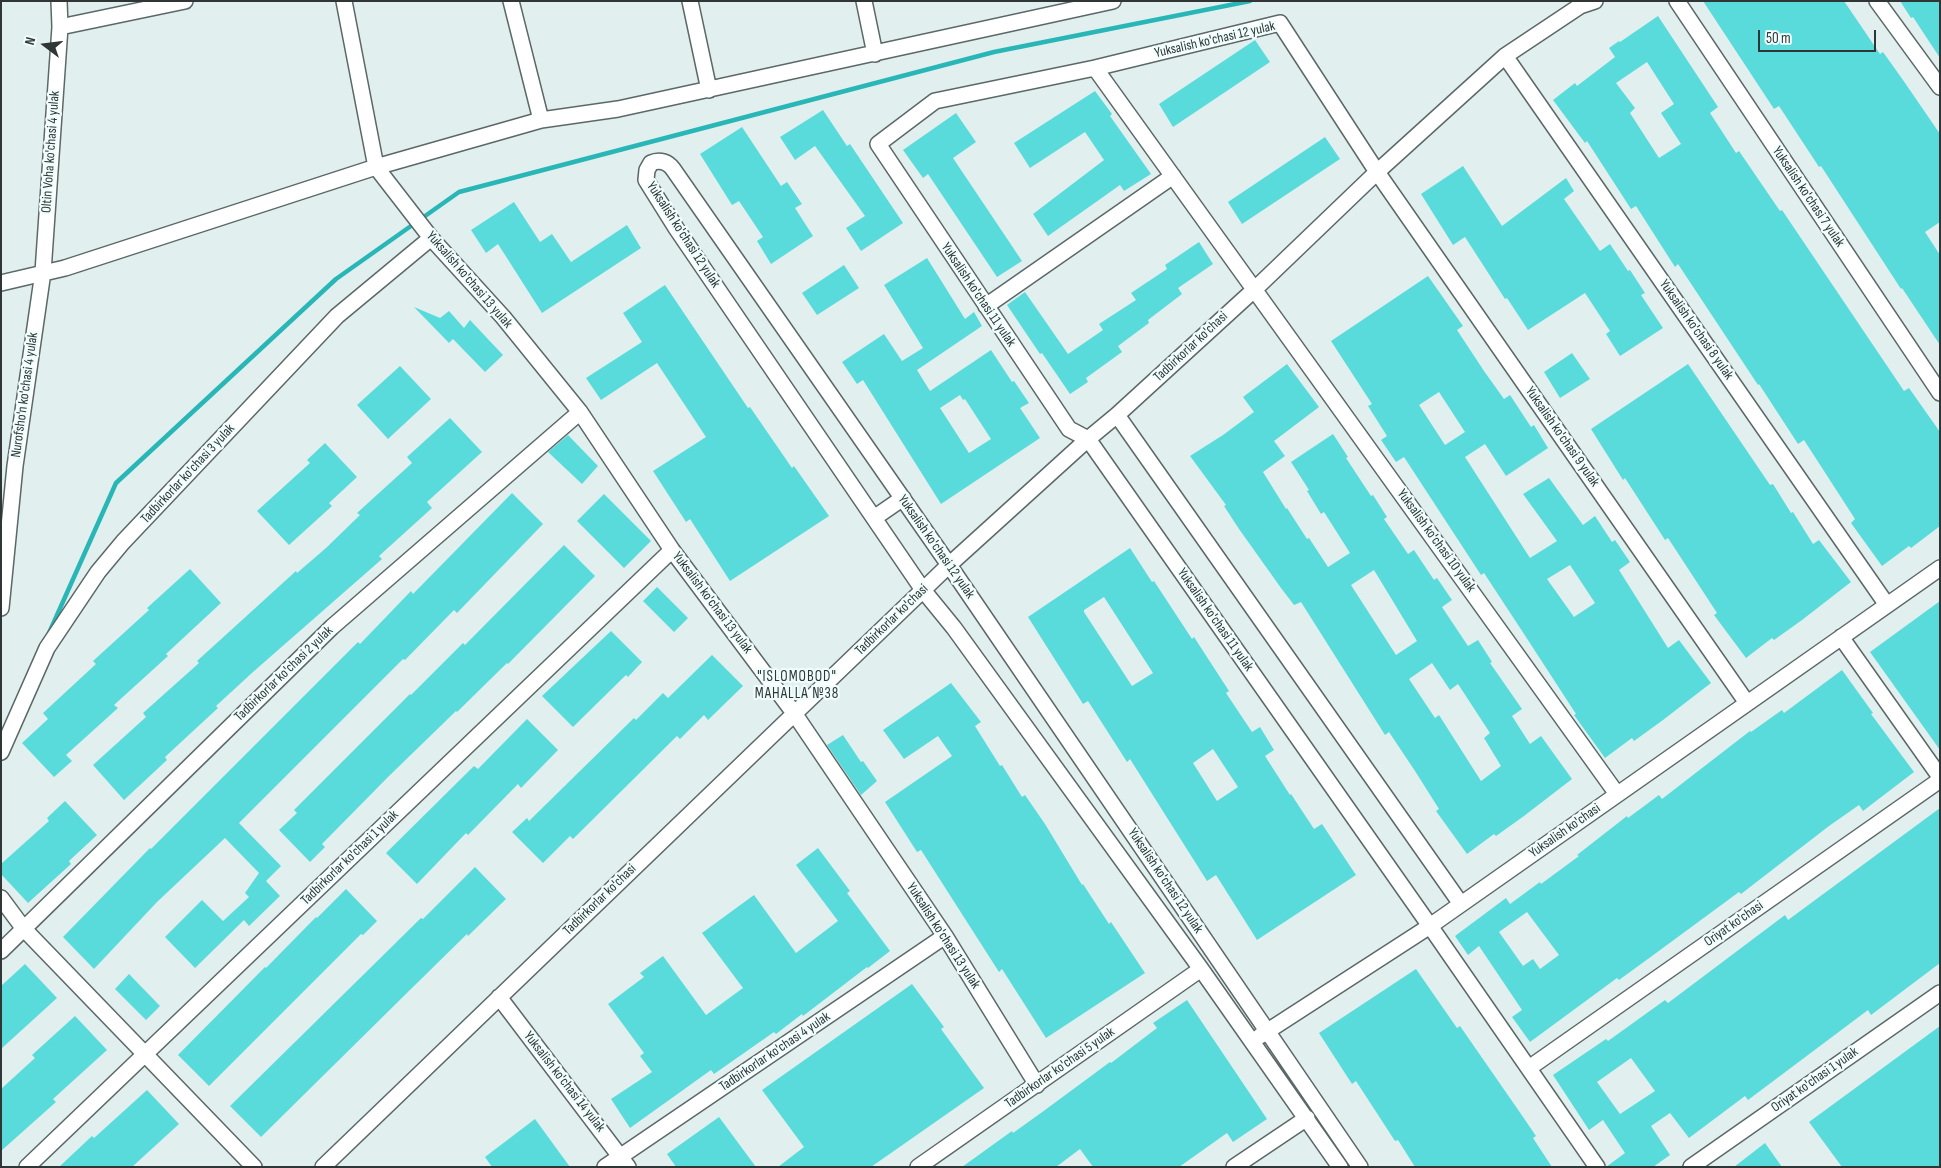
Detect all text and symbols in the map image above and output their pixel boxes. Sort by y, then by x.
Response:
street label: Yuksalish ko'chasi 12 yulak [1153,18,1277,62]
north arrow [20,20,70,70]
scale bar [1761,20,1878,52]
text: 50 m [1766,29,1791,48]
text: N [21,35,39,47]
street label: Oltin Voha ko'chasi 4 yulak [38,90,64,214]
street label: Yuksalish ko'chasi 7 yulak [1768,143,1848,251]
street label: Yuksalish ko'chasi 12 yulak [642,179,724,291]
street label: Yuksalish ko'chasi 13 yulak [422,228,516,332]
street label: Yuksalish ko'chasi 11 yulak [937,240,1019,350]
street label: Yuksalish ko'chasi 8 yulak [1655,277,1737,383]
street label: Tadbirkorlar ko'chasi [1150,308,1232,386]
street label: Nurofsho'n ko'chasi 4 yulak [8,331,42,459]
street label: Yuksalish ko'chasi 9 yulak [1521,384,1603,490]
street label: Tadbirkorlar ko'chasi 3 yulak [137,421,239,527]
street label: Yuksalish ko'chasi 10 yulak [1393,486,1479,596]
street label: Yuksalish ko'chasi 12 yulak [894,492,978,602]
street label: Yuksalish ko'chasi 13 yulak [668,549,756,657]
street label: Yuksalish ko'chasi 11 yulak [1173,565,1257,675]
street label: Tadbirkorlar ko'chasi [852,581,932,659]
street label: Tadbirkorlar ko'chasi 2 yulak [231,623,337,725]
district label: "ISLOMOBOD" MAHALLA №38 [753,668,841,703]
street label: Yuksalish ko'chasi [1526,800,1604,862]
street label: Tadbirkorlar ko'chasi 1 yulak [298,807,402,909]
street label: Yuksalish ko'chasi 12 yulak [1124,825,1206,937]
street label: Tadbirkorlar ko'chasi [560,861,640,939]
street label: Yuksalish ko'chasi 13 yulak [902,880,984,992]
street label: Oriyat ko'chasi [1701,898,1767,950]
street label: Tadbirkorlar ko'chasi 4 yulak [716,1009,834,1095]
street label: Tadbirkorlar ko'chasi 5 yulak [1002,1024,1118,1112]
street label: Yuksalish ko'chasi 14 yulak [520,1028,608,1136]
street label: Oriyat ko'chasi 1 yulak [1768,1044,1862,1116]

